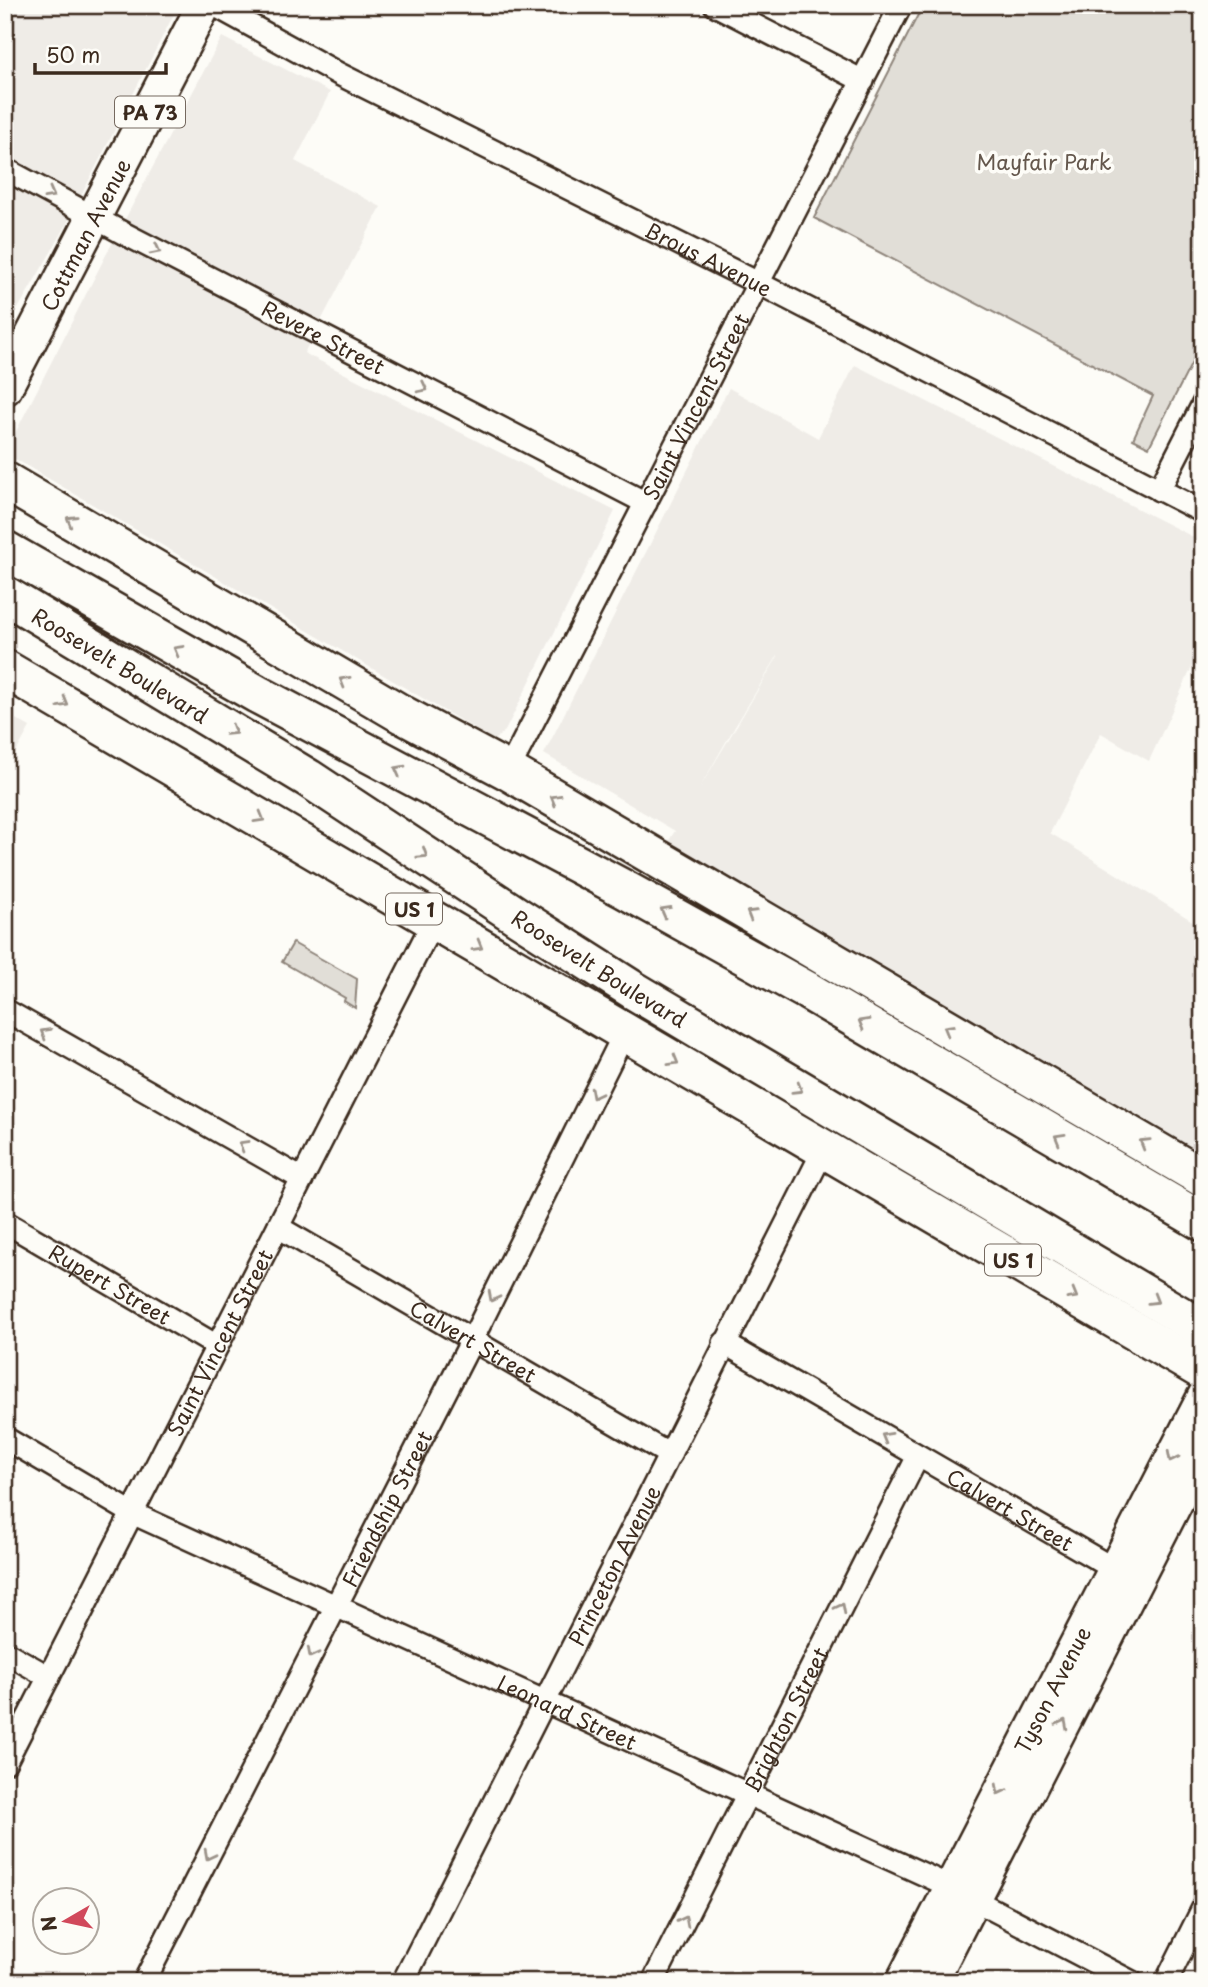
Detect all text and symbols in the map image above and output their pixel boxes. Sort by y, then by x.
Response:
scale bar [35,32,166,76]
text: 50 m [46,38,100,70]
road number: PA 73 [115,96,185,128]
park label: Mayfair Park [977,145,1112,177]
street label: Cottman Avenue [32,153,138,316]
one-way arrow [43,186,55,199]
street label: Brous Avenue [640,213,778,304]
one-way arrow [149,242,161,255]
street label: Revere Street [256,291,391,382]
street label: Saint Vincent Street [634,307,756,505]
one-way arrow [416,379,428,393]
one-way arrow [65,515,78,528]
street label: Roosevelt Boulevard [26,599,215,731]
one-way arrow [173,645,185,658]
one-way arrow [339,676,352,689]
one-way arrow [57,695,70,708]
one-way arrow [224,722,237,735]
one-way arrow [394,765,407,779]
one-way arrow [550,794,562,807]
one-way arrow [253,810,266,823]
one-way arrow [415,846,428,859]
road number: US 1 [386,894,442,925]
street label: Roosevelt Boulevard [506,901,693,1035]
one-way arrow [660,906,672,919]
one-way arrow [746,909,759,922]
one-way arrow [470,938,483,951]
one-way arrow [858,1018,871,1031]
one-way arrow [942,1024,955,1037]
one-way arrow [39,1028,52,1041]
one-way arrow [666,1053,679,1066]
one-way arrow [790,1081,803,1094]
one-way arrow [589,1087,603,1099]
one-way arrow [1054,1133,1067,1146]
one-way arrow [1139,1139,1152,1152]
one-way arrow [237,1140,250,1153]
street label: Rupert Street [43,1235,177,1332]
street label: Saint Vincent Street [158,1243,280,1441]
road number: US 1 [985,1244,1041,1276]
one-way arrow [1065,1287,1078,1300]
one-way arrow [488,1290,502,1302]
street label: Calvert Street [404,1291,543,1390]
one-way arrow [1146,1291,1159,1304]
street label: Friendship Street [333,1424,439,1592]
one-way arrow [880,1432,893,1445]
one-way arrow [1166,1450,1180,1462]
street label: Calvert Street [941,1460,1080,1558]
street label: Princeton Avenue [560,1479,668,1651]
one-way arrow [833,1603,847,1615]
street label: Tyson Avenue [1006,1620,1098,1759]
street label: Brighton Street [735,1641,835,1798]
one-way arrow [307,1646,321,1658]
street label: Leonard Street [492,1666,642,1757]
one-way arrow [1054,1719,1068,1731]
one-way arrow [994,1782,1008,1795]
one-way arrow [204,1848,217,1861]
north arrow [32,1885,102,1955]
text: N [33,1914,63,1933]
one-way arrow [675,1916,689,1928]

